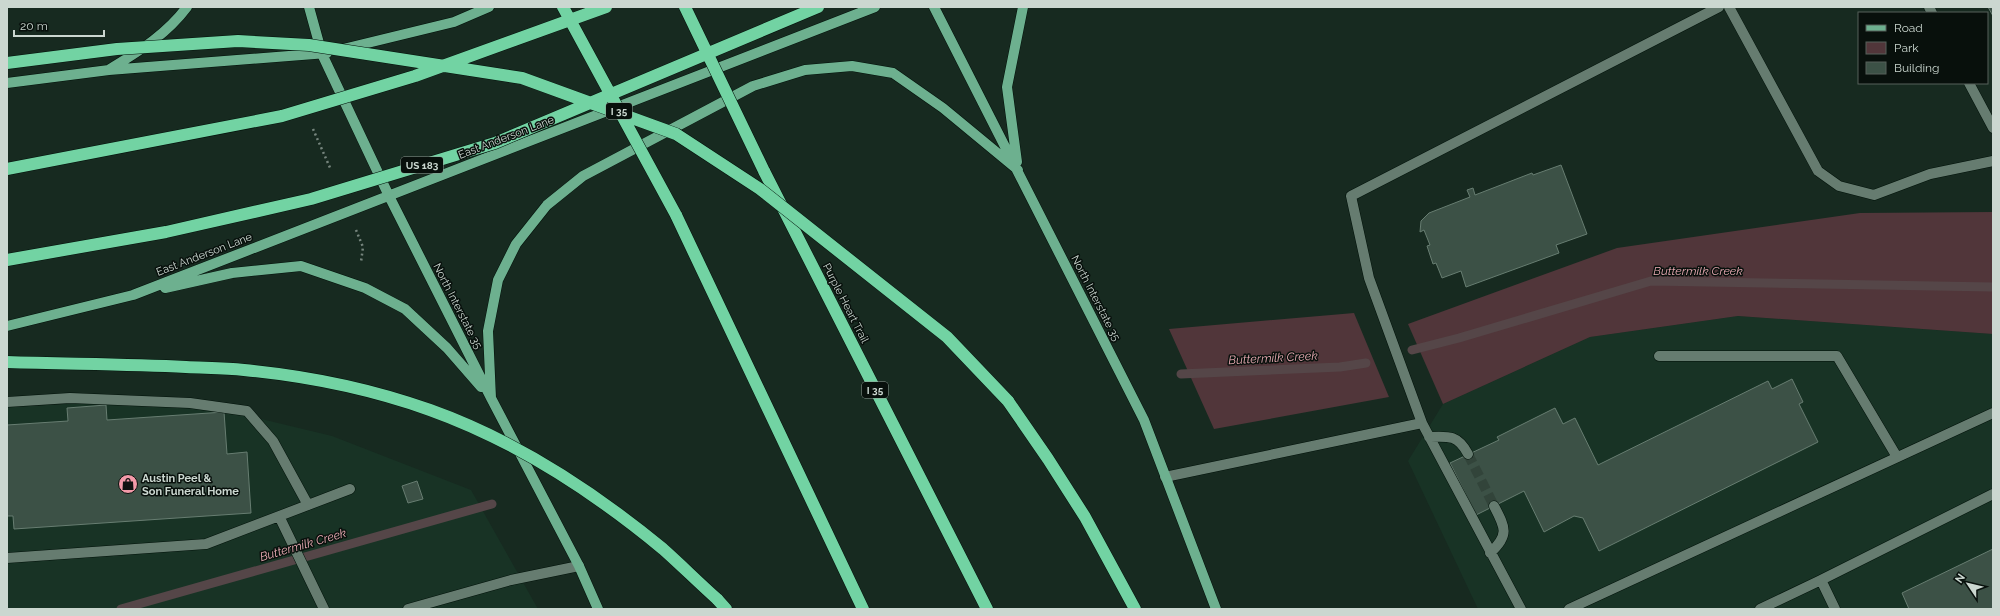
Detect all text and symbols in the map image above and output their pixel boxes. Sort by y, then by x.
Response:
scale bar [14,12,104,38]
legend [1858,12,1988,84]
text: 20 m [20,19,48,33]
text: Road [1894,21,1923,35]
text: Park [1894,41,1919,55]
text: Building [1894,61,1940,75]
road number: I 35 [606,103,632,119]
street label: East Anderson Lane [456,113,556,162]
road number: US 183 [401,157,443,173]
street label: East Anderson Lane [154,230,254,279]
street label: North Interstate 35 [1068,253,1123,343]
street label: North Interstate 35 [430,261,485,351]
street label: Purple Heart Trail [820,261,871,345]
water label: Buttermilk Creek [1653,264,1743,278]
water label: Buttermilk Creek [1228,349,1319,367]
road number: I 35 [862,382,888,398]
place label: Austin Peel & Son Funeral Home [142,472,239,498]
shop icon: Austin Peel & Son Funeral Home [117,473,139,495]
water label: Buttermilk Creek [258,526,348,564]
north arrow [1948,564,1988,604]
text: N [1952,571,1968,586]

